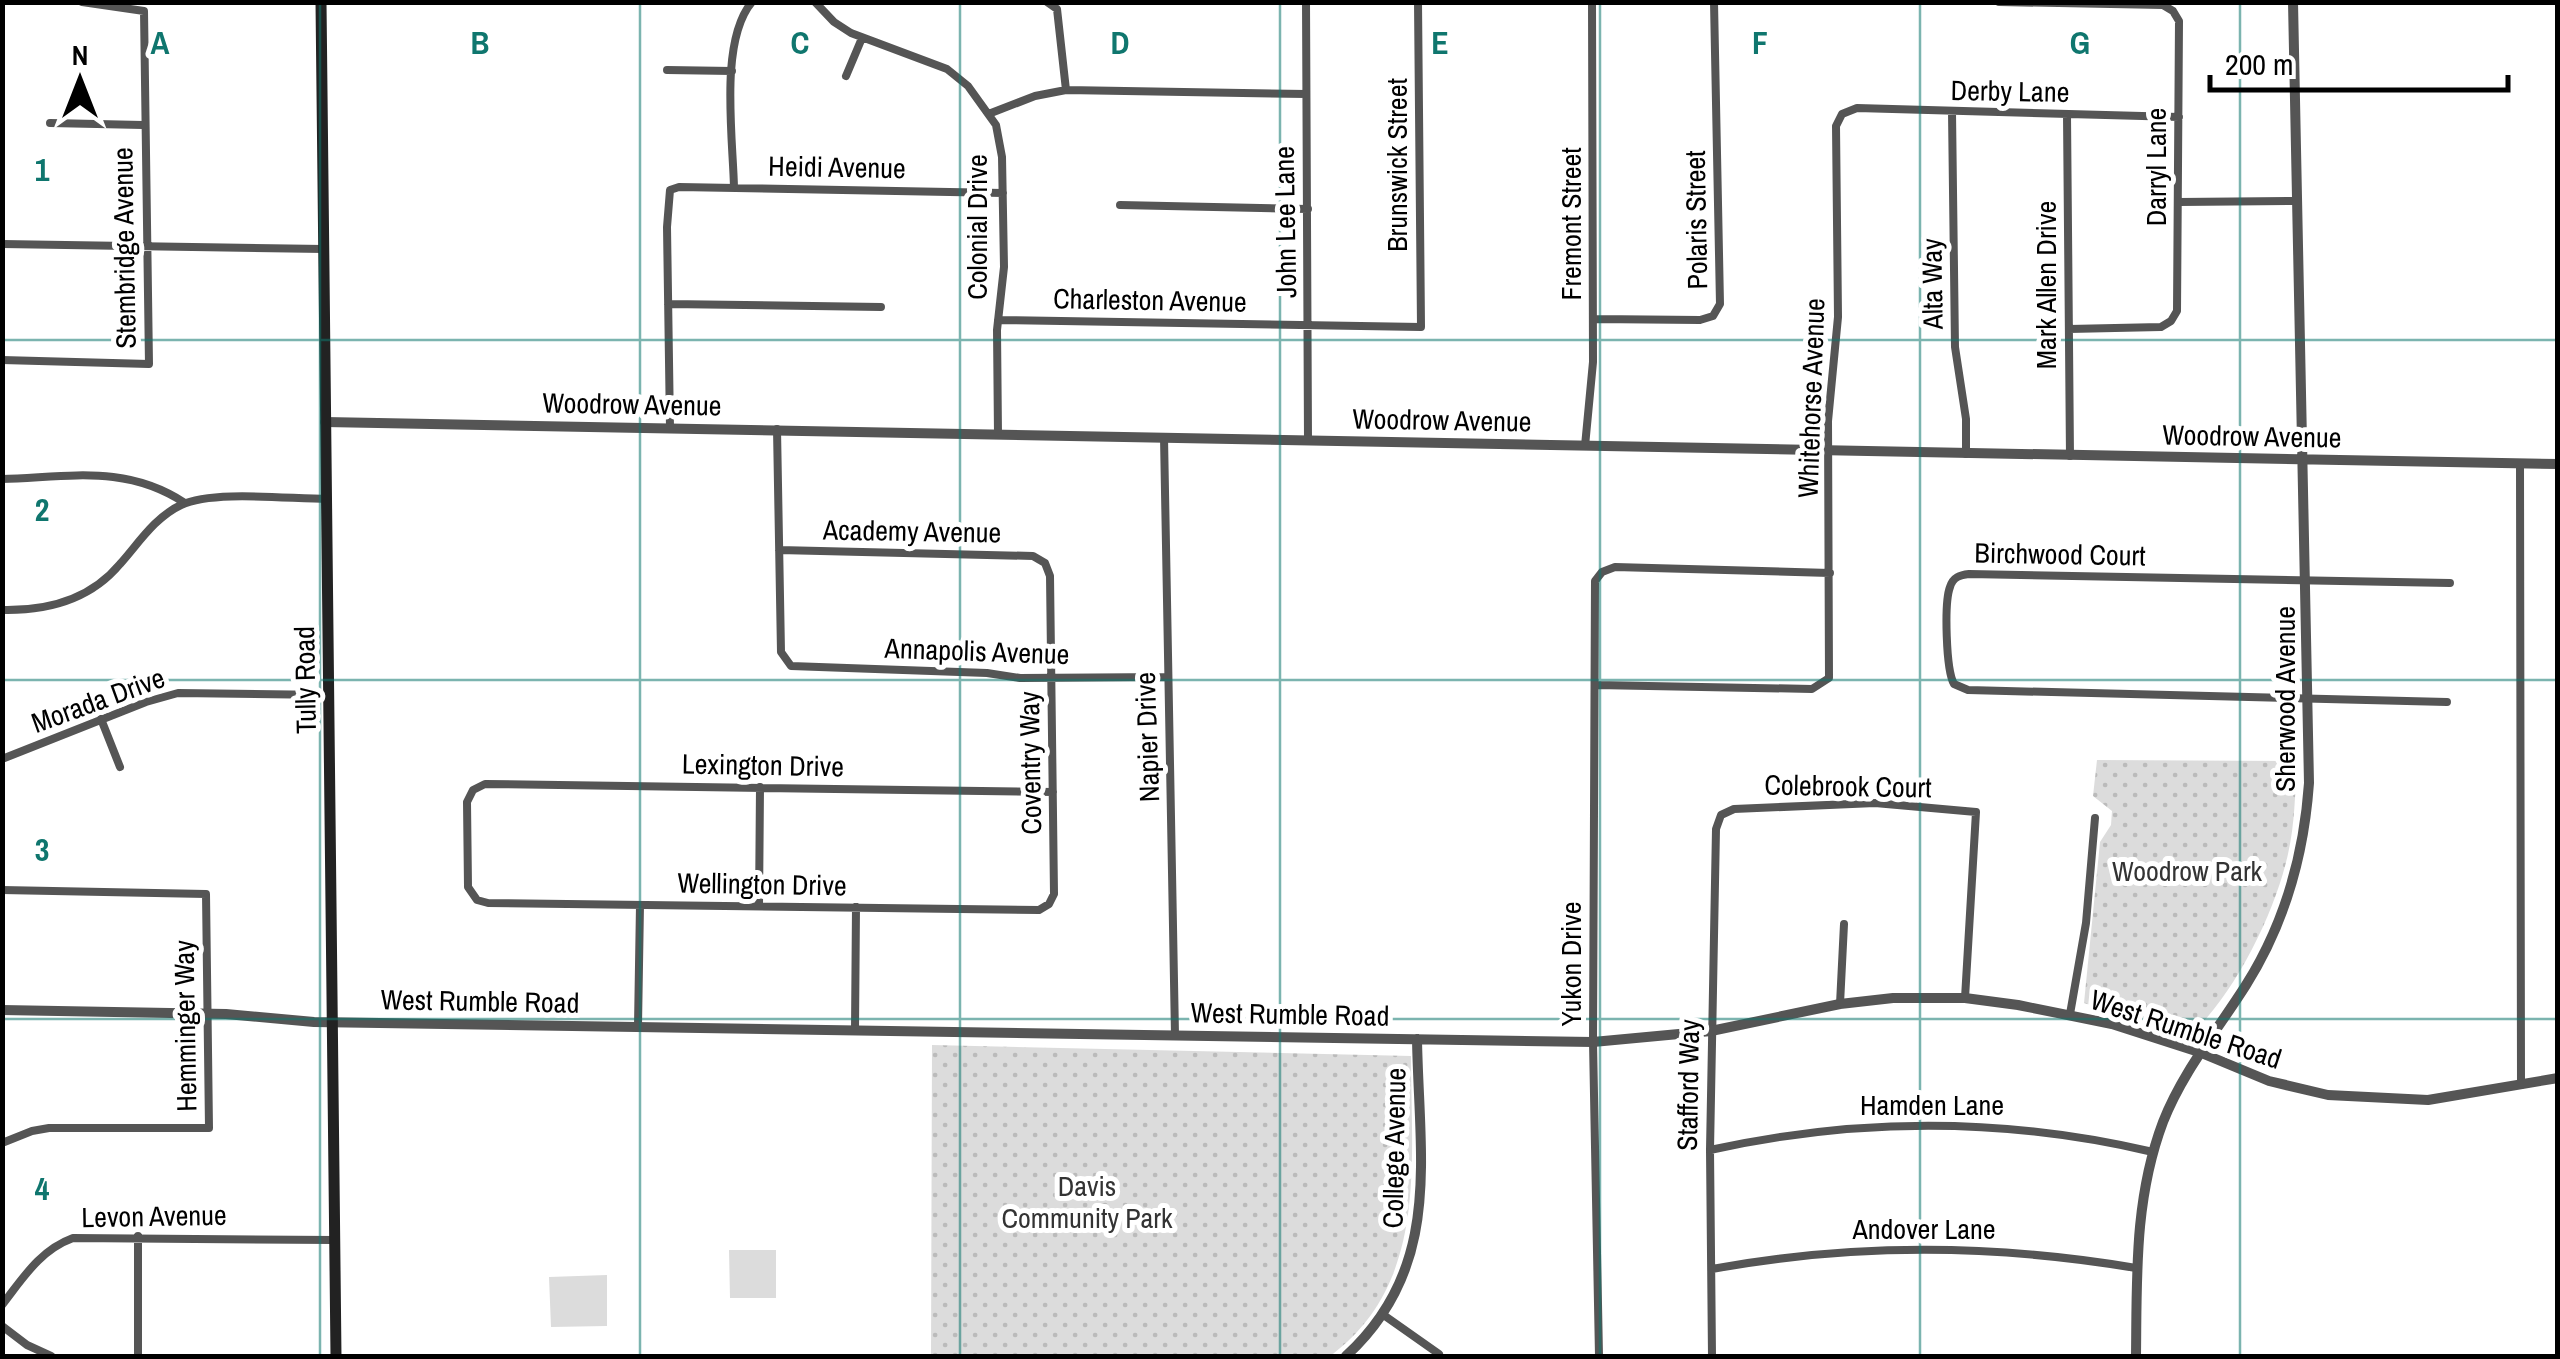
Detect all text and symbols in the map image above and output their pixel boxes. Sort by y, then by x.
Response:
text: A [151,21,170,64]
text: B [471,21,489,64]
text: C [791,21,809,64]
text: D [1111,21,1129,64]
text: E [1431,21,1449,64]
text: F [1752,21,1768,64]
text: G [2070,21,2090,64]
north arrow [30,30,130,130]
scale bar [2210,30,2508,92]
text: N [72,36,88,74]
text: 200 m [2225,44,2293,84]
street label: Derby Lane [1950,71,2070,111]
street label: Brunswick Street [1378,78,1416,252]
street label: Darryl Lane [2137,108,2175,226]
street label: John Lee Lane [1265,146,1305,298]
street label: Stembridge Avenue [103,147,145,349]
street label: Heidi Avenue [768,147,906,187]
street label: Fremont Street [1552,147,1590,301]
text: 1 [35,148,50,191]
street label: Polaris Street [1676,150,1716,290]
street label: Colonial Drive [958,154,996,300]
street label: Mark Allen Drive [2027,201,2065,369]
street label: Alta Way [1912,238,1952,331]
street label: Charleston Avenue [1053,279,1247,321]
street label: Whitehorse Avenue [1789,297,1833,499]
street label: Woodrow Avenue [542,383,722,425]
street label: Woodrow Avenue [1352,399,1532,441]
street label: Woodrow Avenue [2162,415,2342,457]
text: 2 [35,488,49,531]
street label: Academy Avenue [822,510,1001,552]
street label: Birchwood Court [1974,534,2146,574]
street label: Sherwood Avenue [2266,606,2304,792]
street label: Tully Road [285,626,325,734]
street label: Annapolis Avenue [883,629,1070,673]
street label: Morada Drive [26,658,170,742]
street label: Napier Drive [1126,671,1168,803]
street label: Coventry Way [1010,690,1050,835]
street label: Lexington Drive [682,745,844,785]
street label: Colebrook Court [1764,766,1932,806]
text: 3 [35,828,49,871]
park label: Woodrow Park [2112,852,2263,890]
street label: Wellington Drive [677,864,847,904]
street label: Yukon Drive [1552,901,1590,1027]
street label: Hemminger Way [164,939,205,1112]
street label: West Rumble Road [380,980,580,1022]
street label: West Rumble Road [2086,980,2286,1078]
street label: West Rumble Road [1190,993,1390,1035]
street label: Stafford Way [1668,1018,1708,1151]
street label: College Avenue [1374,1067,1414,1229]
street label: Hamden Lane [1860,1086,2004,1124]
text: 4 [35,1167,50,1210]
park label: Davis Community Park [1002,1167,1173,1237]
street label: Levon Avenue [81,1196,227,1236]
street label: Andover Lane [1852,1210,1995,1248]

